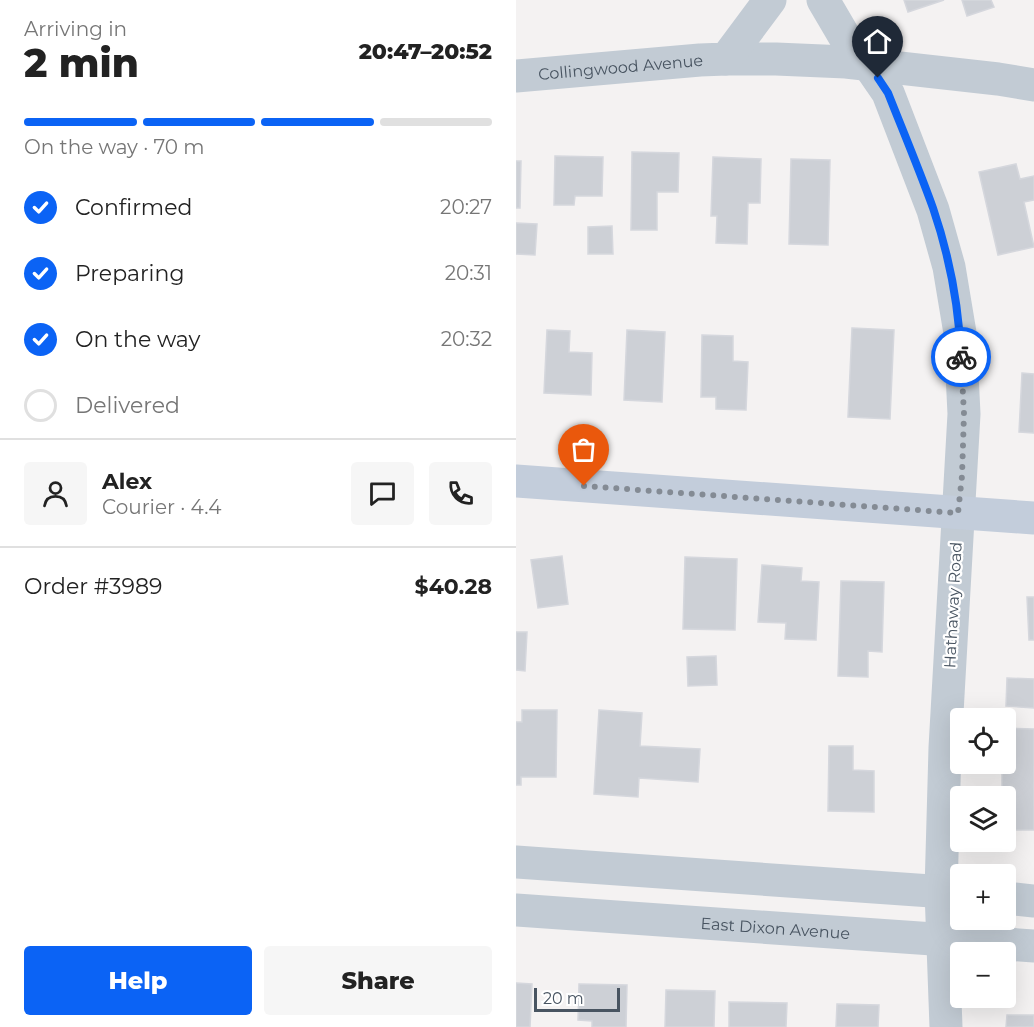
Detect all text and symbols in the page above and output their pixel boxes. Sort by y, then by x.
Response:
pin [852,16,903,78]
text: Arriving in [24,17,127,41]
icon: home [861,25,894,58]
text: 20:47–20:52 [359,38,492,65]
text: 2 min [24,39,139,87]
street label: Collingwood Avenue [537,50,704,84]
text: On the way · 70 m [24,135,205,159]
icon: check [24,191,57,224]
text: Confirmed [75,194,192,221]
text: 20:27 [440,195,492,219]
icon: check [24,257,57,290]
text: Preparing [75,260,184,287]
text: 20:31 [445,261,492,285]
icon: check [24,323,57,356]
text: On the way [75,326,200,353]
text: 20:32 [441,327,492,351]
courier [931,327,991,387]
icon: bike [945,341,978,374]
text: Delivered [75,392,180,419]
pin [558,424,609,486]
icon: bag [567,433,600,466]
button: person [24,462,87,525]
button: chat [351,462,414,525]
button: phone [429,462,492,525]
text: Alex [102,468,152,495]
text: Courier · 4.4 [102,495,221,519]
street label: Hathaway Road [940,541,966,669]
text: Order #3989 [24,573,162,600]
text: $40.28 [414,573,492,600]
map controls [950,708,1016,1008]
button: locate [950,708,1016,774]
button: layers [950,786,1016,852]
button: + [950,864,1016,930]
street label: East Dixon Avenue [700,913,851,943]
button: − [950,942,1016,1008]
button: Help [24,946,252,1015]
button: Share [264,946,492,1015]
scale bar [534,985,620,1012]
text: 20 m [543,989,584,1008]

